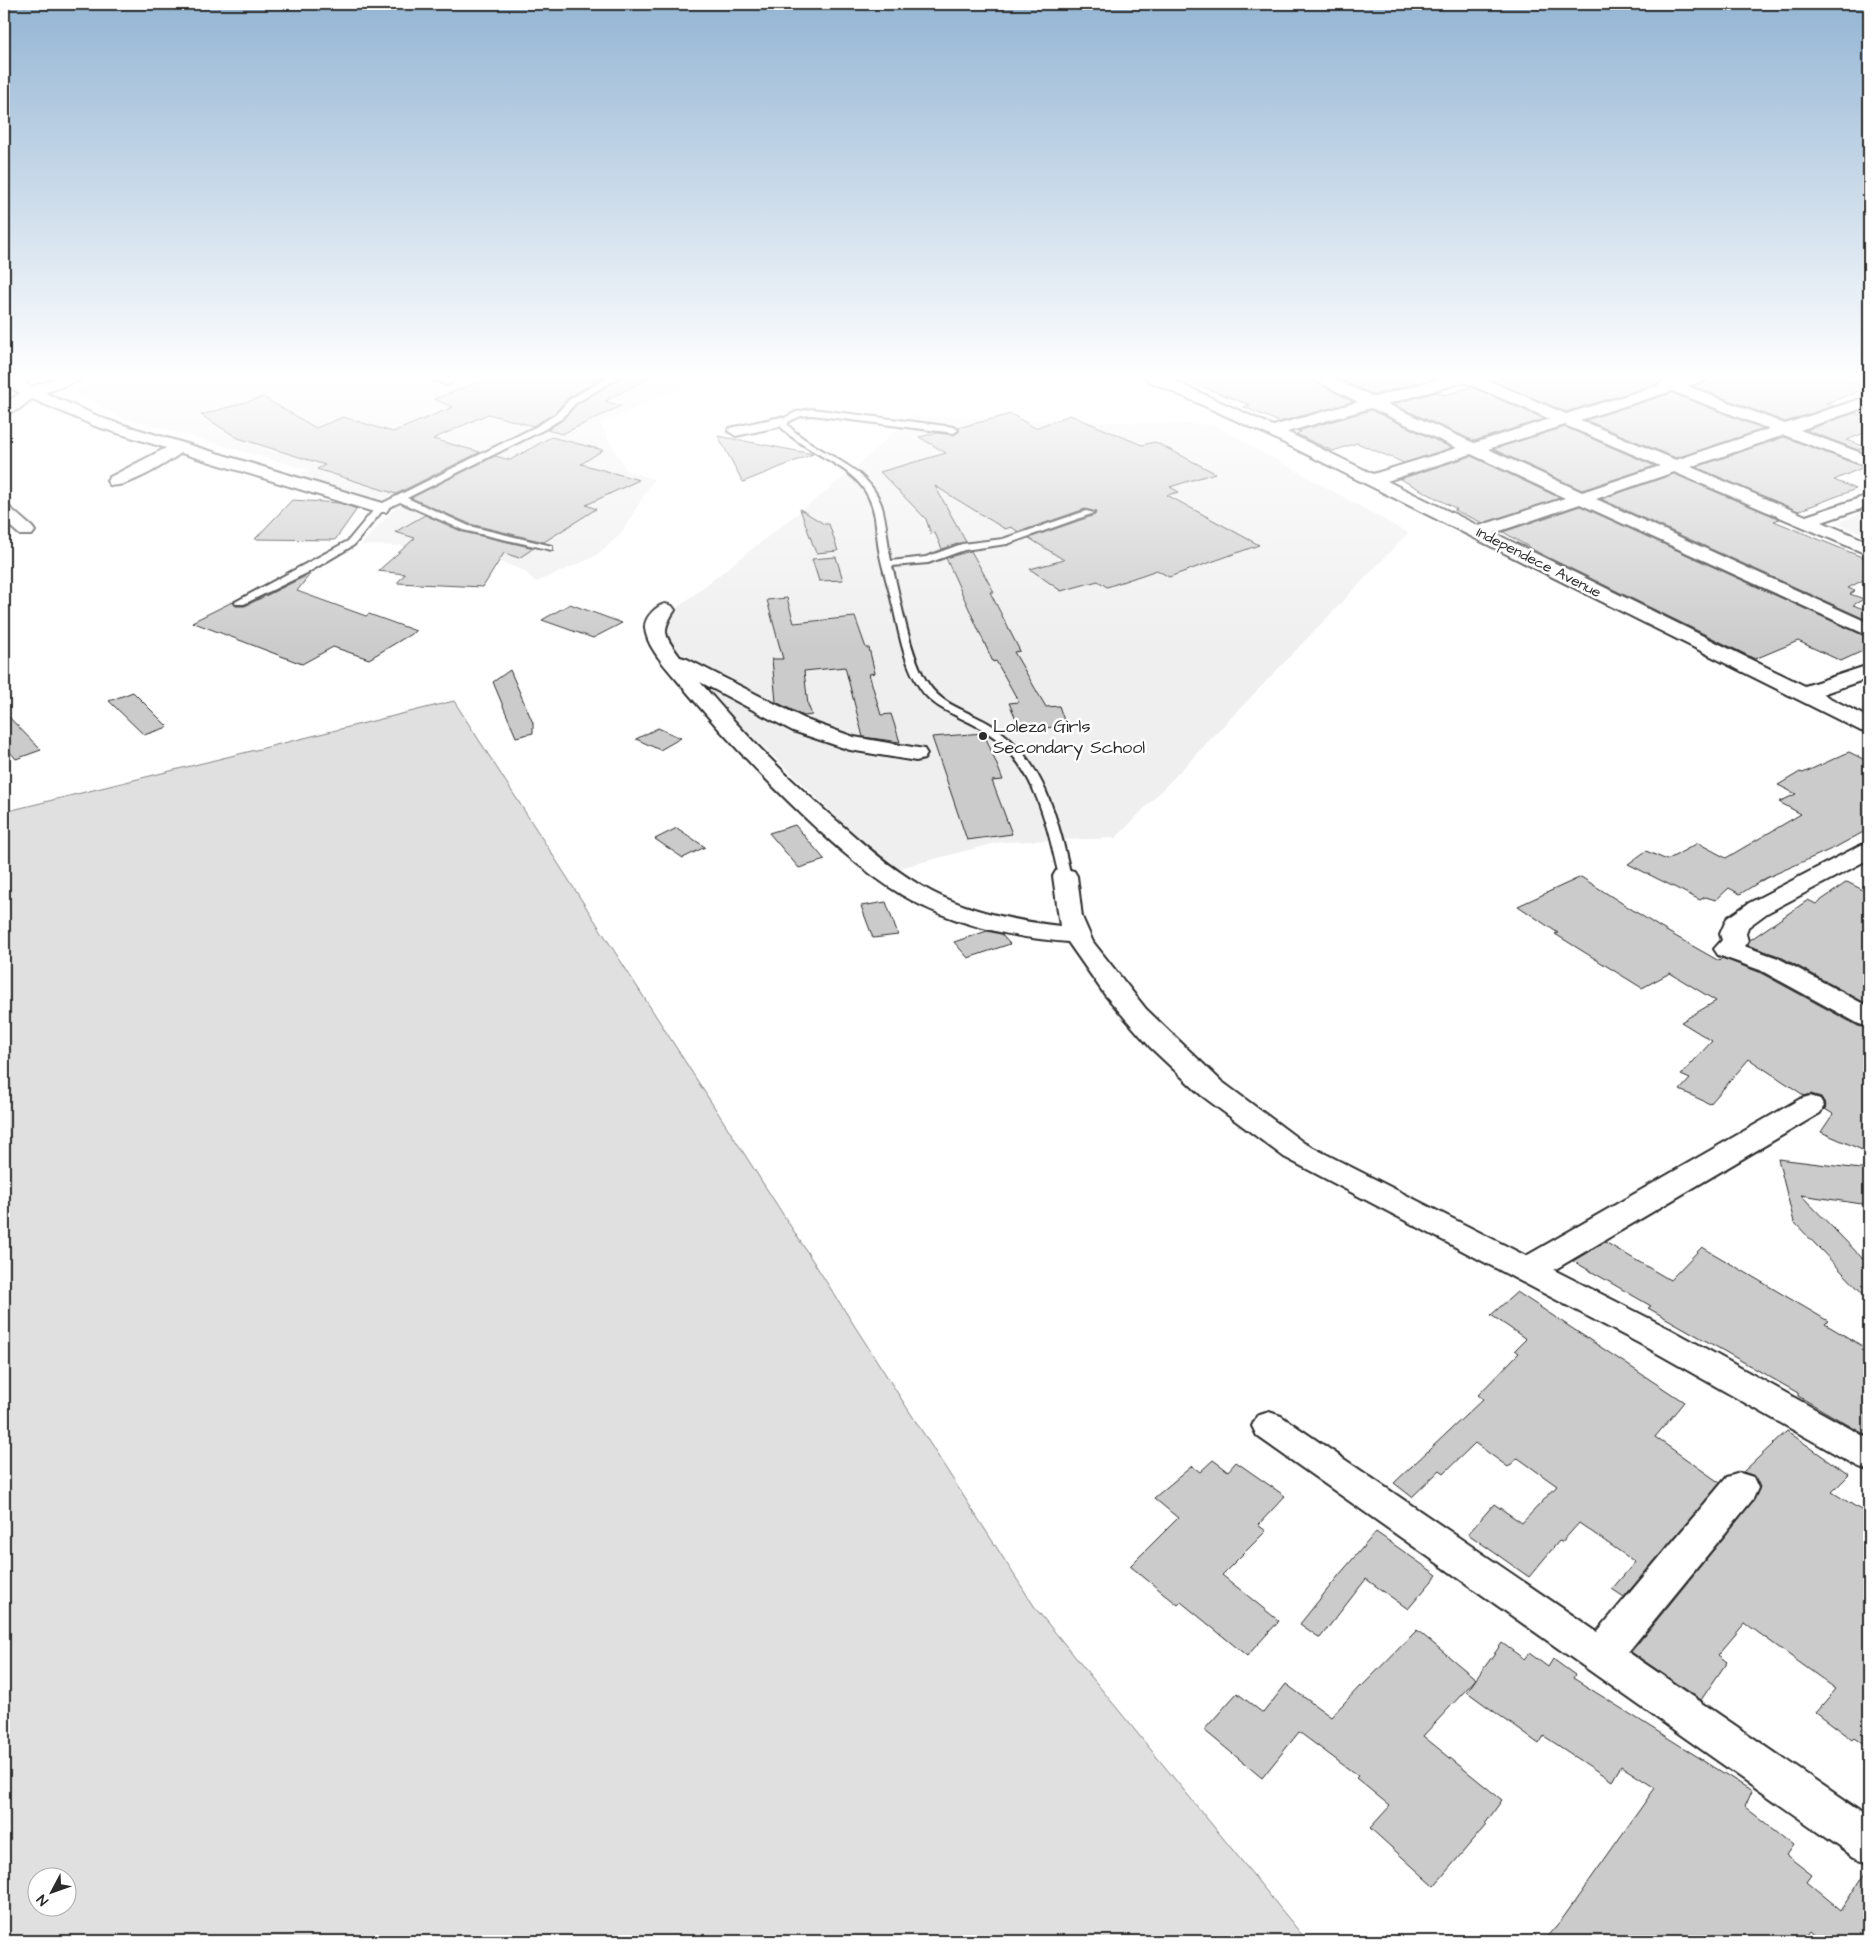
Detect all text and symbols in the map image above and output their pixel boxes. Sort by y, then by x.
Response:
street label: Independece Avenue [1473,522,1605,603]
place label: Loleza Girls Secondary School [993,714,1145,761]
marker: Loleza Girls Secondary School [977,730,989,742]
north arrow [28,1868,78,1918]
text: N [32,1890,53,1910]

